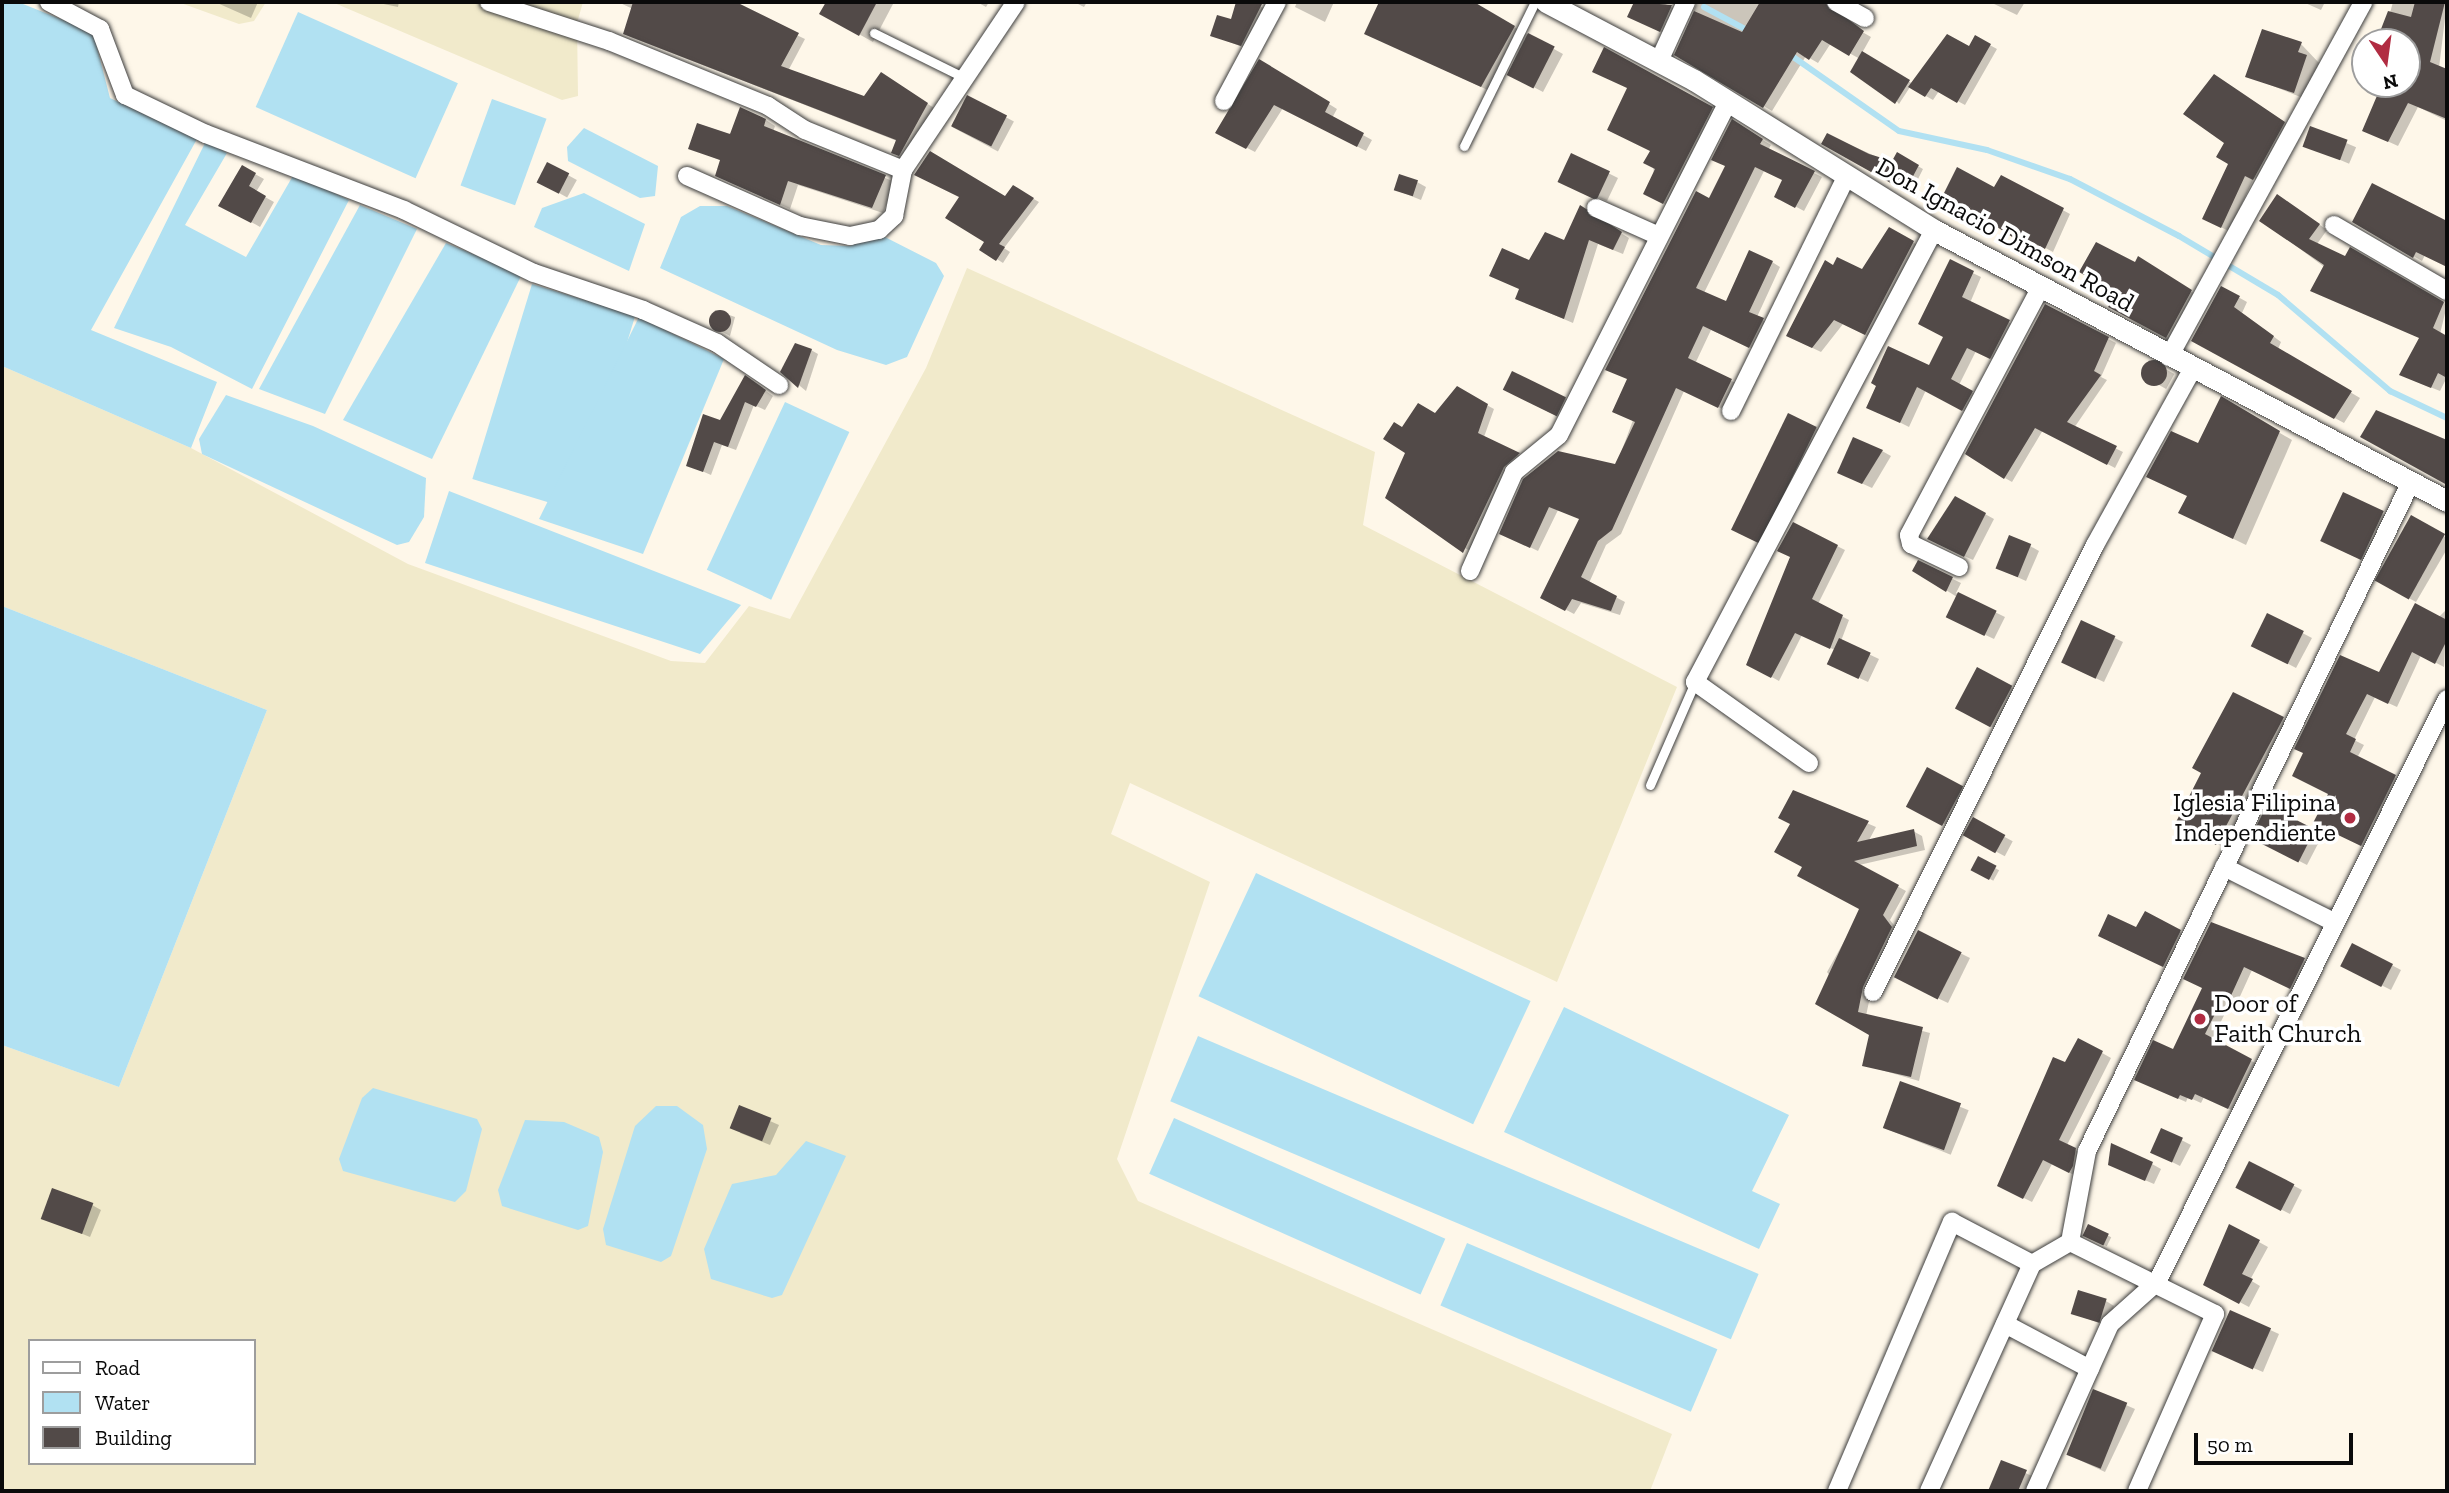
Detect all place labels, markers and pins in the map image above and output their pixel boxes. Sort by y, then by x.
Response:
place label: Iglesia Filipina Independiente [2173,787,2336,848]
marker: Iglesia Filipina Independiente [2342,810,2358,826]
place label: Door of Faith Church [2214,988,2362,1050]
marker: Door of Faith Church [2192,1011,2208,1027]

